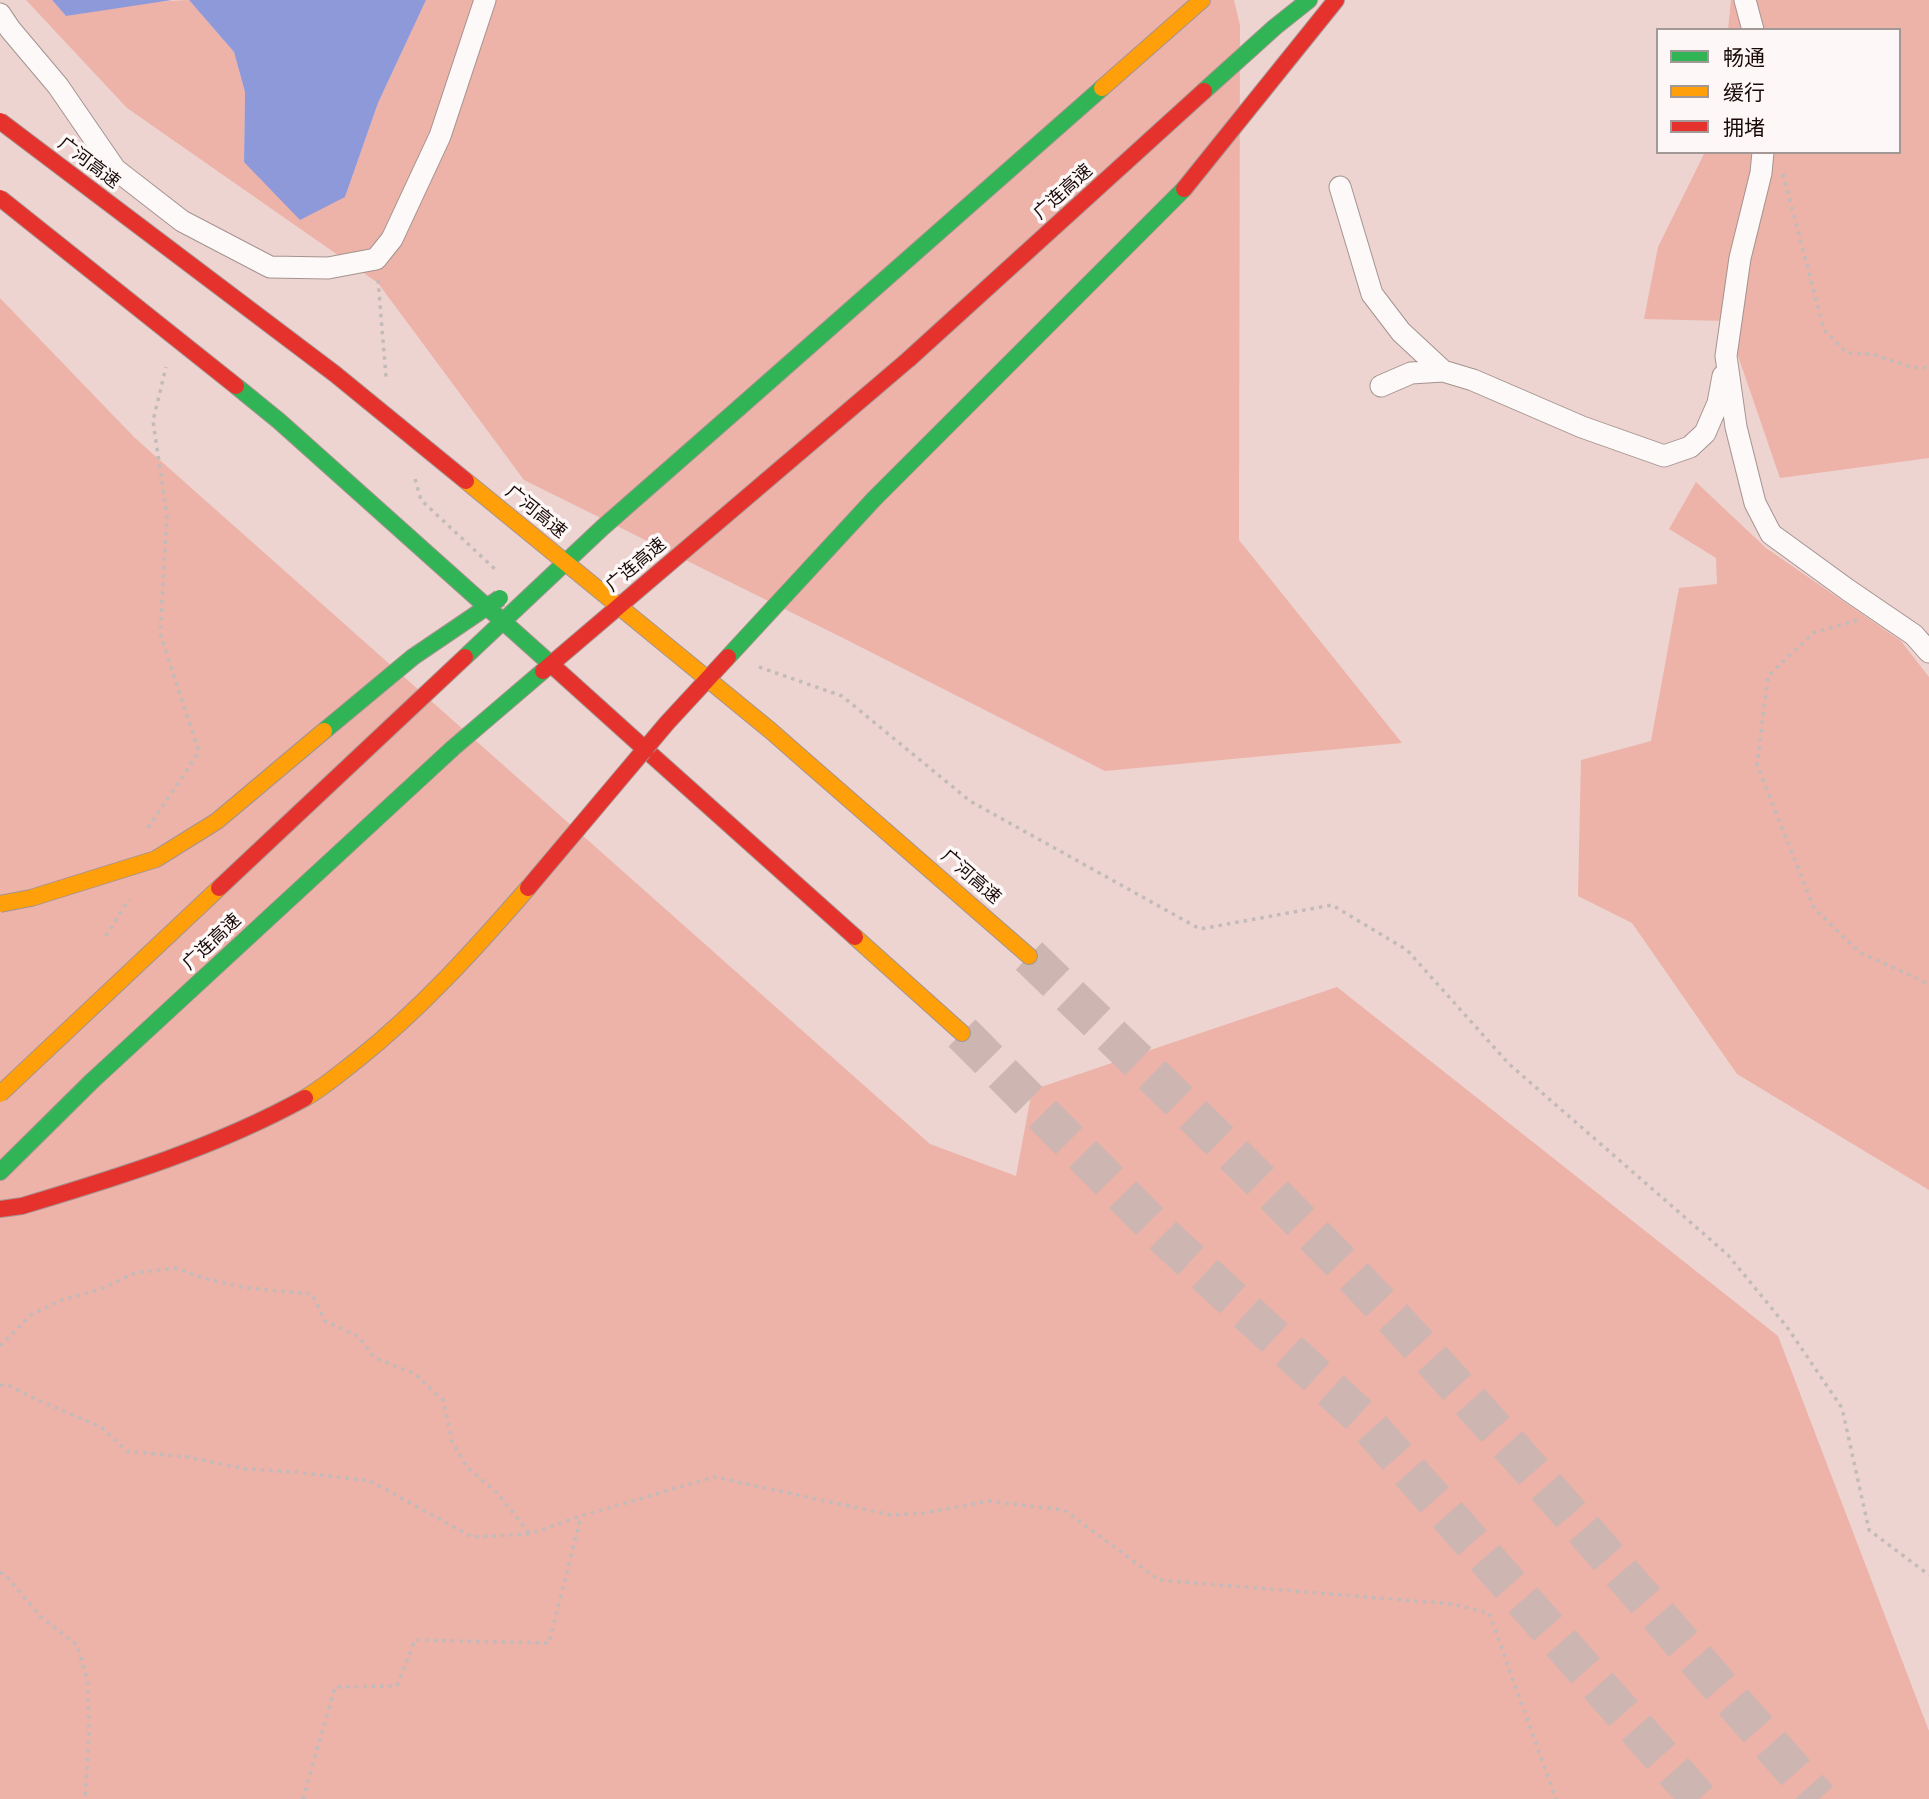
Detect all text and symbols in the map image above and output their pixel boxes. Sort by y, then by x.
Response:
legend [1656,28,1901,154]
text: 畅通 [1723,43,1765,73]
text: 缓行 [1723,78,1765,108]
text: 拥堵 [1723,113,1765,143]
street label: 广河高速 [53,134,123,194]
street label: 广连高速 [1030,161,1098,225]
street label: 广河高速 [500,482,570,544]
street label: 广连高速 [602,535,672,597]
street label: 广河高速 [936,846,1004,910]
street label: 广连高速 [179,911,247,975]

